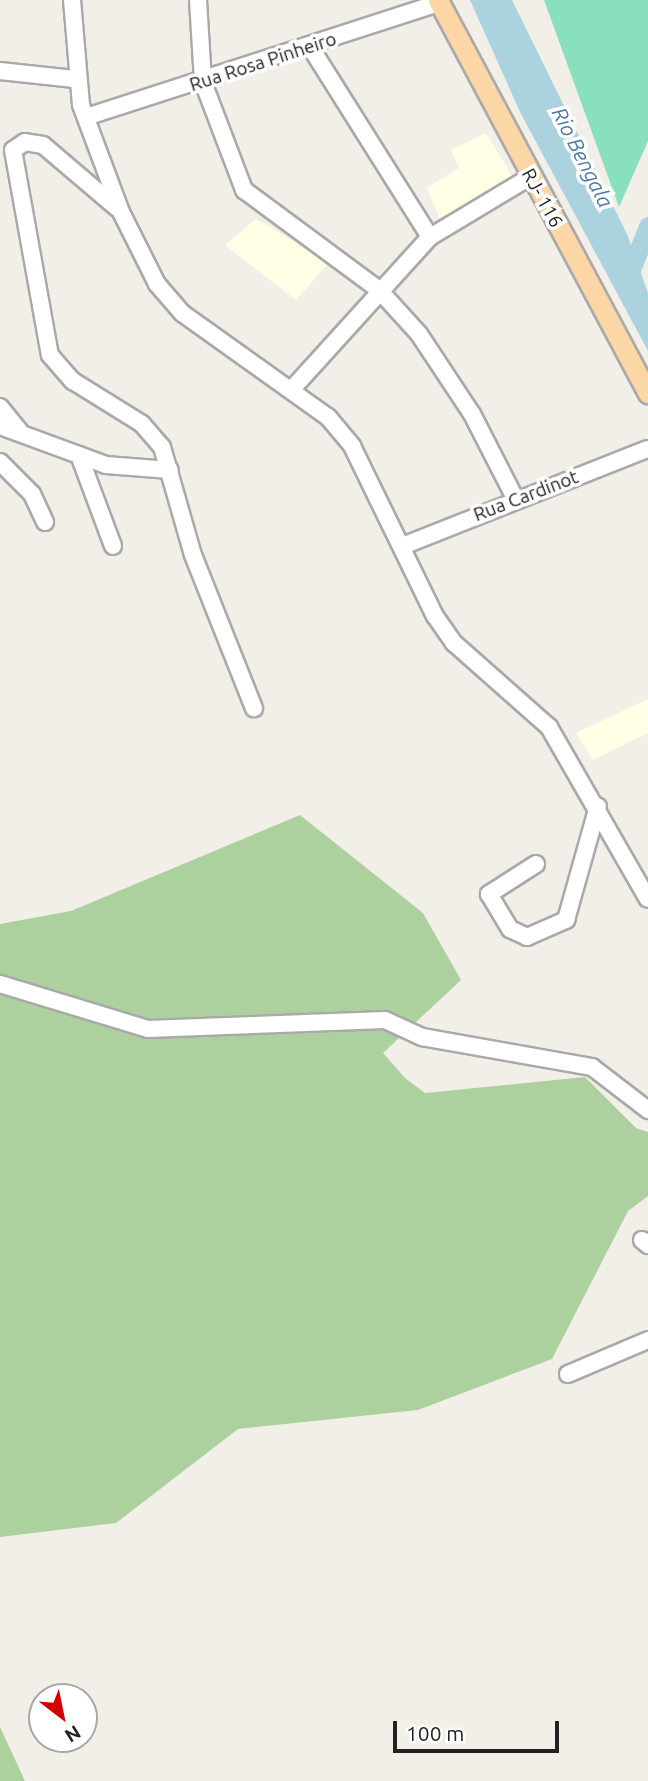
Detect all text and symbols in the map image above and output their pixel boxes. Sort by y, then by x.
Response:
street label: Rua Rosa Pinheiro [187,27,339,97]
water label: Rio Bengala [547,103,619,211]
street label: RJ- 116 [517,165,567,231]
street label: Rua Cardinot [470,466,582,526]
north arrow [28,1683,98,1753]
scale bar [396,1708,562,1752]
text: N [61,1721,85,1747]
text: 100 m [406,1721,464,1745]

